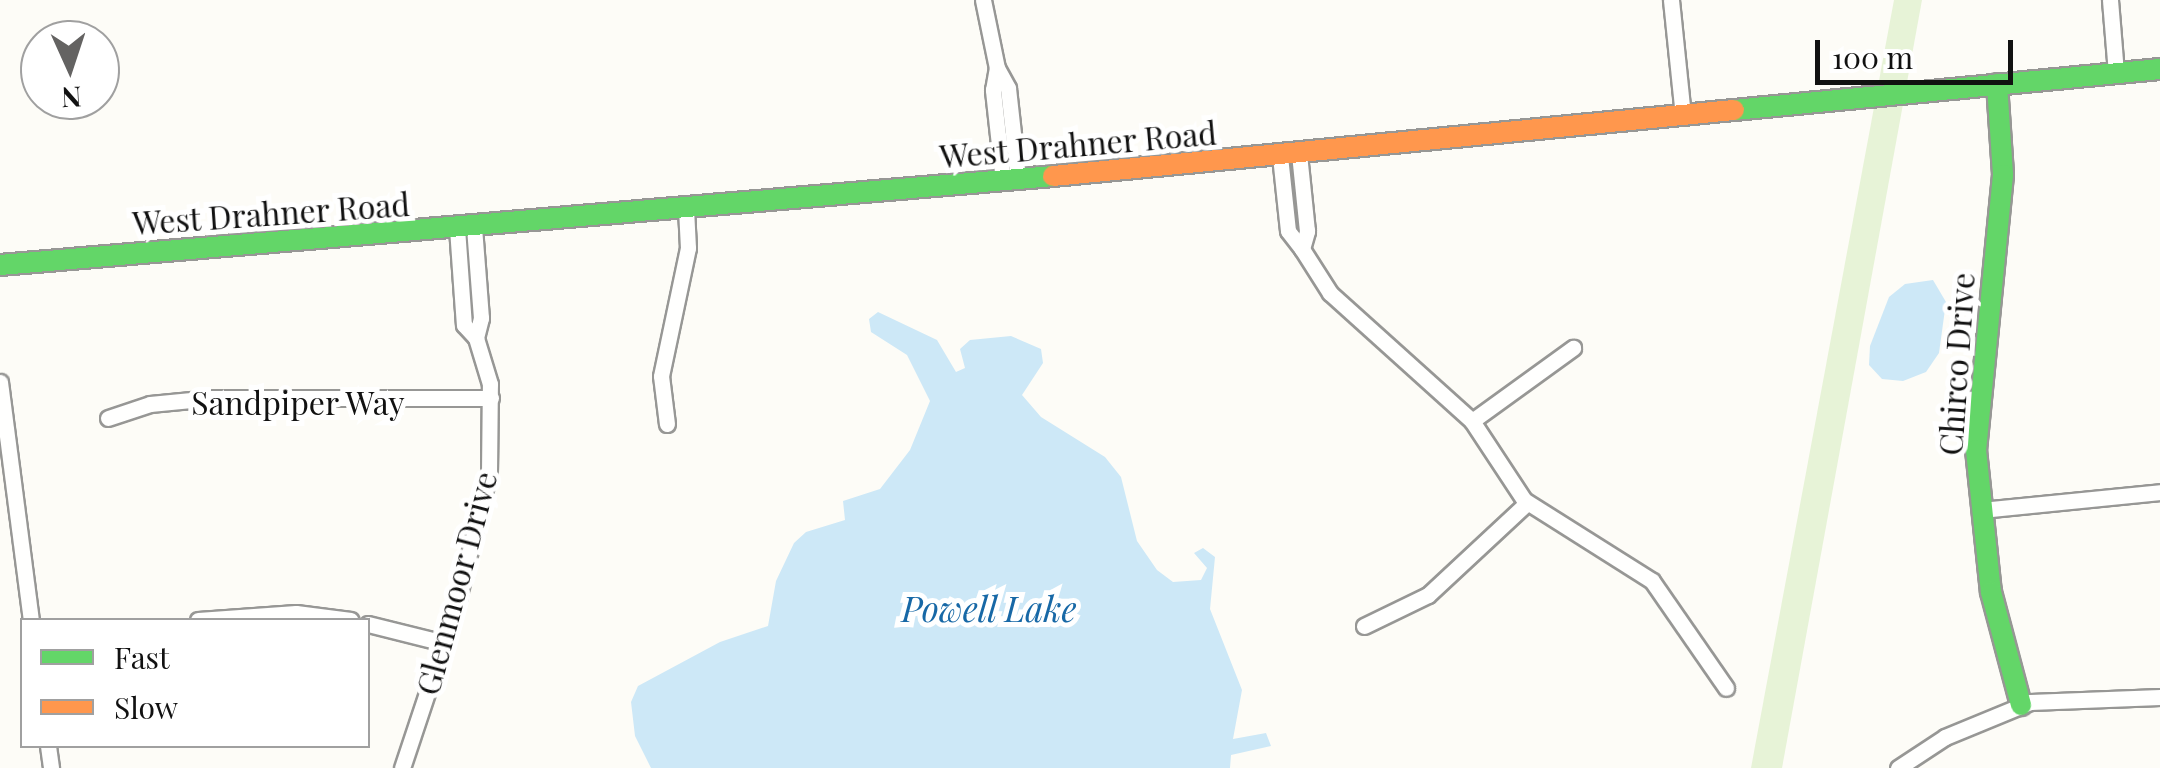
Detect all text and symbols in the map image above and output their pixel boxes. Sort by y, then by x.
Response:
north arrow [20,20,120,120]
scale bar [1820,20,2018,82]
text: 100 m [1832,37,1913,77]
text: N [60,79,83,117]
street label: West Drahner Road [937,113,1219,175]
street label: West Drahner Road [131,184,411,242]
street label: Chirco Drive [1930,271,1982,457]
street label: Sandpiper Way [190,383,406,421]
street label: Glenmoor Drive [408,467,504,699]
water label: Powell Lake [901,587,1077,629]
legend [20,618,370,748]
text: Fast [114,637,170,677]
text: Slow [114,687,178,727]

